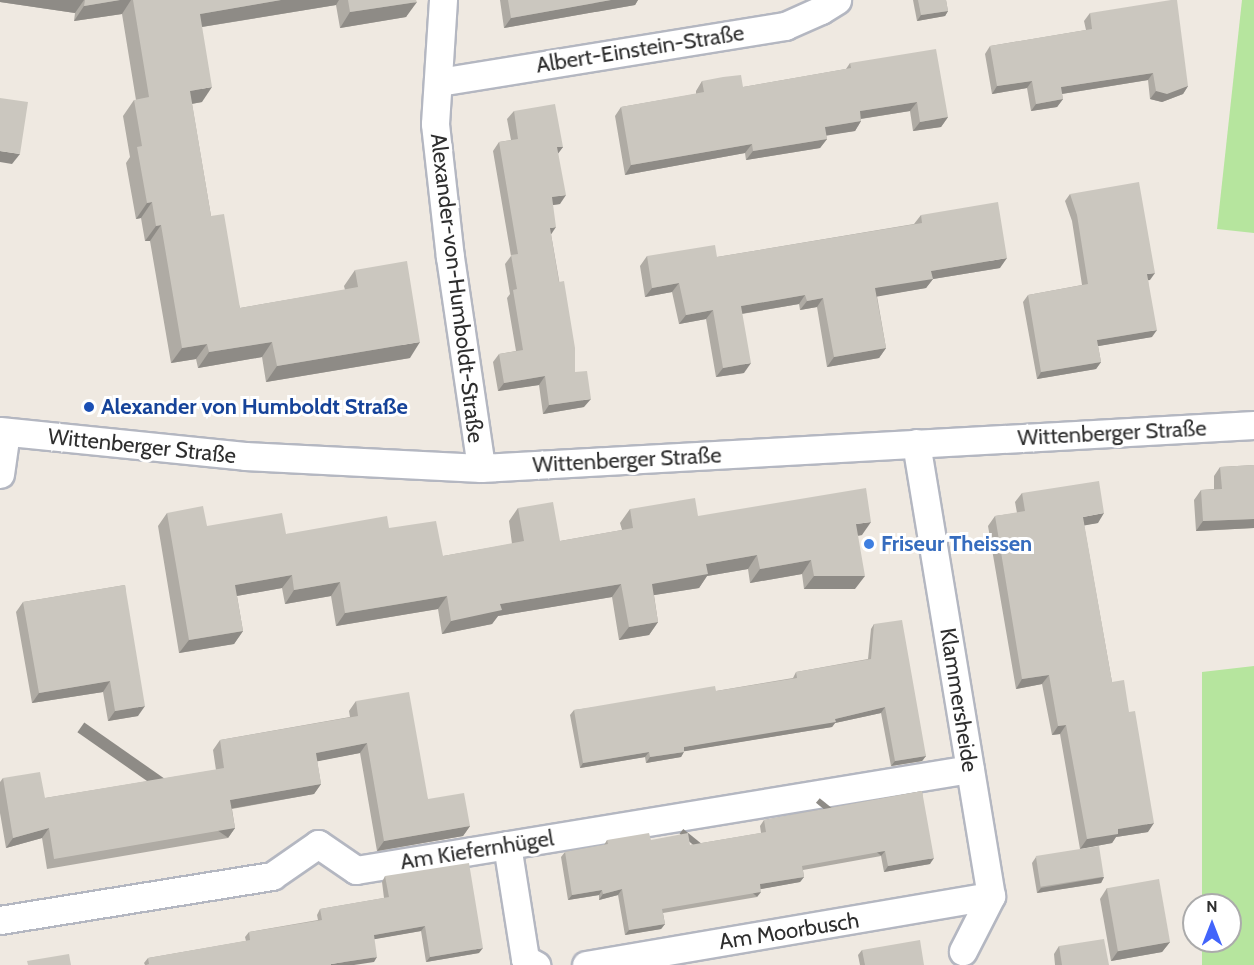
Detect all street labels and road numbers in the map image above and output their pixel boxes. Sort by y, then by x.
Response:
street label: Albert-Einstein-Straße [534,20,746,78]
street label: Alexander-von-Humboldt-Straße [425,132,489,444]
street label: Wittenberger Straße [1017,415,1207,451]
street label: Wittenberger Straße [47,423,237,469]
street label: Wittenberger Straße [532,442,722,478]
street label: Klammersheide [935,626,983,774]
street label: Am Kiefernhügel [398,825,556,875]
street label: Am Moorbusch [717,907,861,955]

